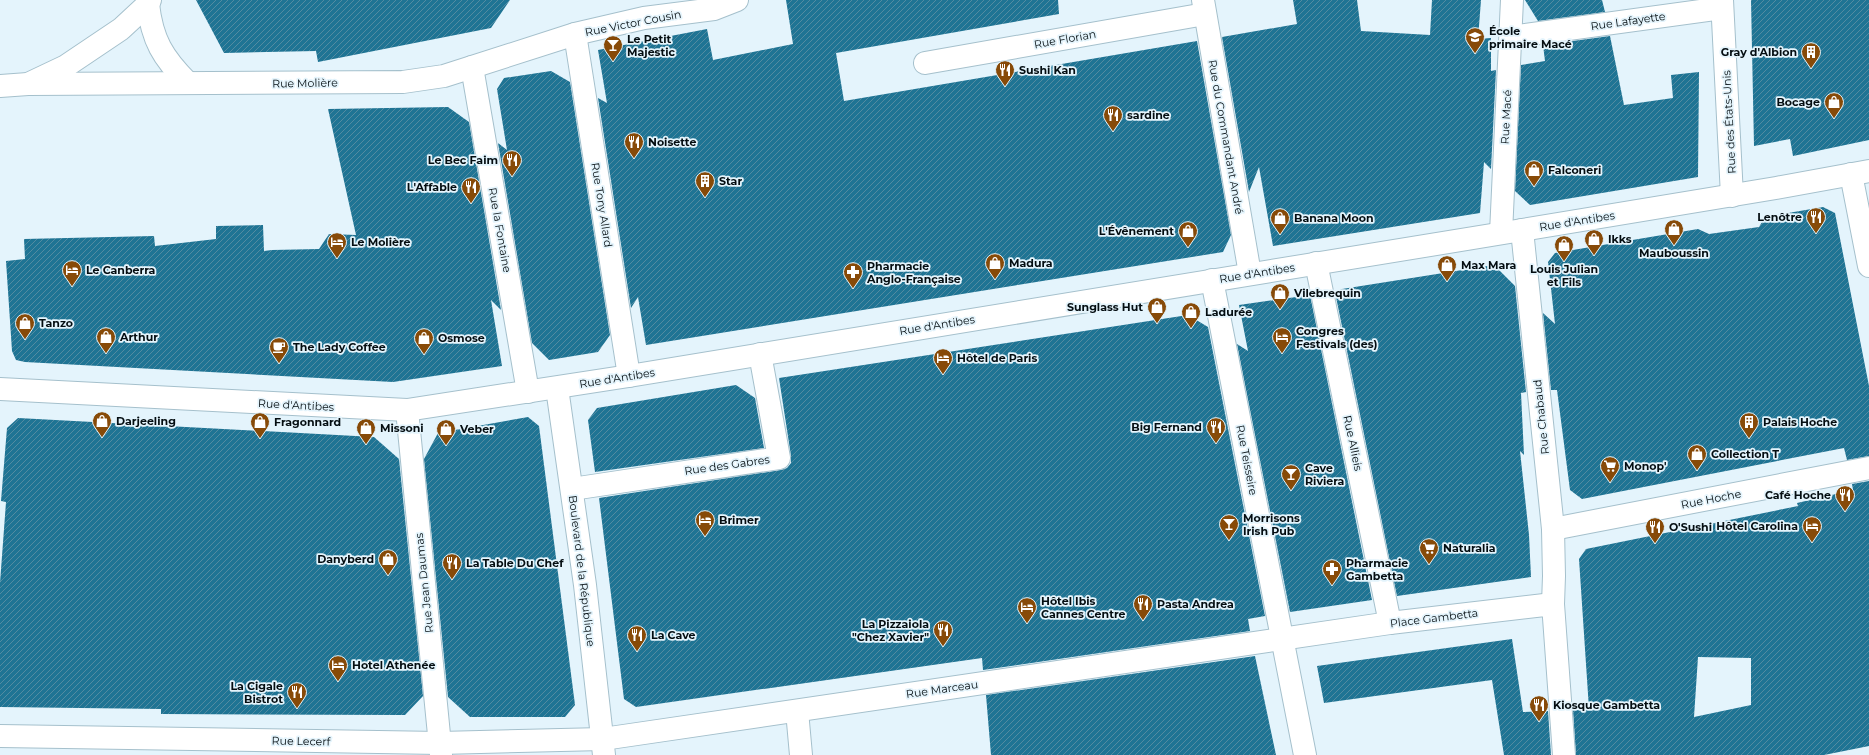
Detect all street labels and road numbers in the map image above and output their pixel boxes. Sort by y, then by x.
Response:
street label: Rue Victor Cousin [584,7,682,39]
street label: Rue Lafayette [1590,9,1667,33]
street label: Rue Florian [1033,27,1097,51]
street label: Rue du Commandant André [1205,59,1247,216]
street label: Rue des États-Unis [1719,69,1739,174]
street label: Rue Molière [272,75,338,91]
street label: Rue Macé [1498,89,1514,145]
street label: Rue Tony Allard [588,162,616,248]
street label: Rue la Fontaine [486,186,514,274]
street label: Rue d'Antibes [1538,208,1616,234]
street label: Rue d'Antibes [1218,260,1296,286]
street label: Rue d'Antibes [898,312,976,338]
street label: Rue d'Antibes [578,365,656,391]
street label: Rue Chabaud [1530,379,1552,455]
street label: Rue d'Antibes [258,396,335,414]
street label: Rue Allieis [1340,414,1366,473]
street label: Rue Teisseire [1233,424,1261,497]
street label: Rue des Gabres [683,452,771,478]
street label: Rue Hoche [1680,486,1743,512]
street label: Boulevard de la République [566,494,598,648]
street label: Rue Jean Daumas [412,532,436,634]
street label: Place Gambetta [1389,606,1479,630]
street label: Rue Marceau [905,677,979,701]
street label: Rue Lecerf [271,733,332,749]

